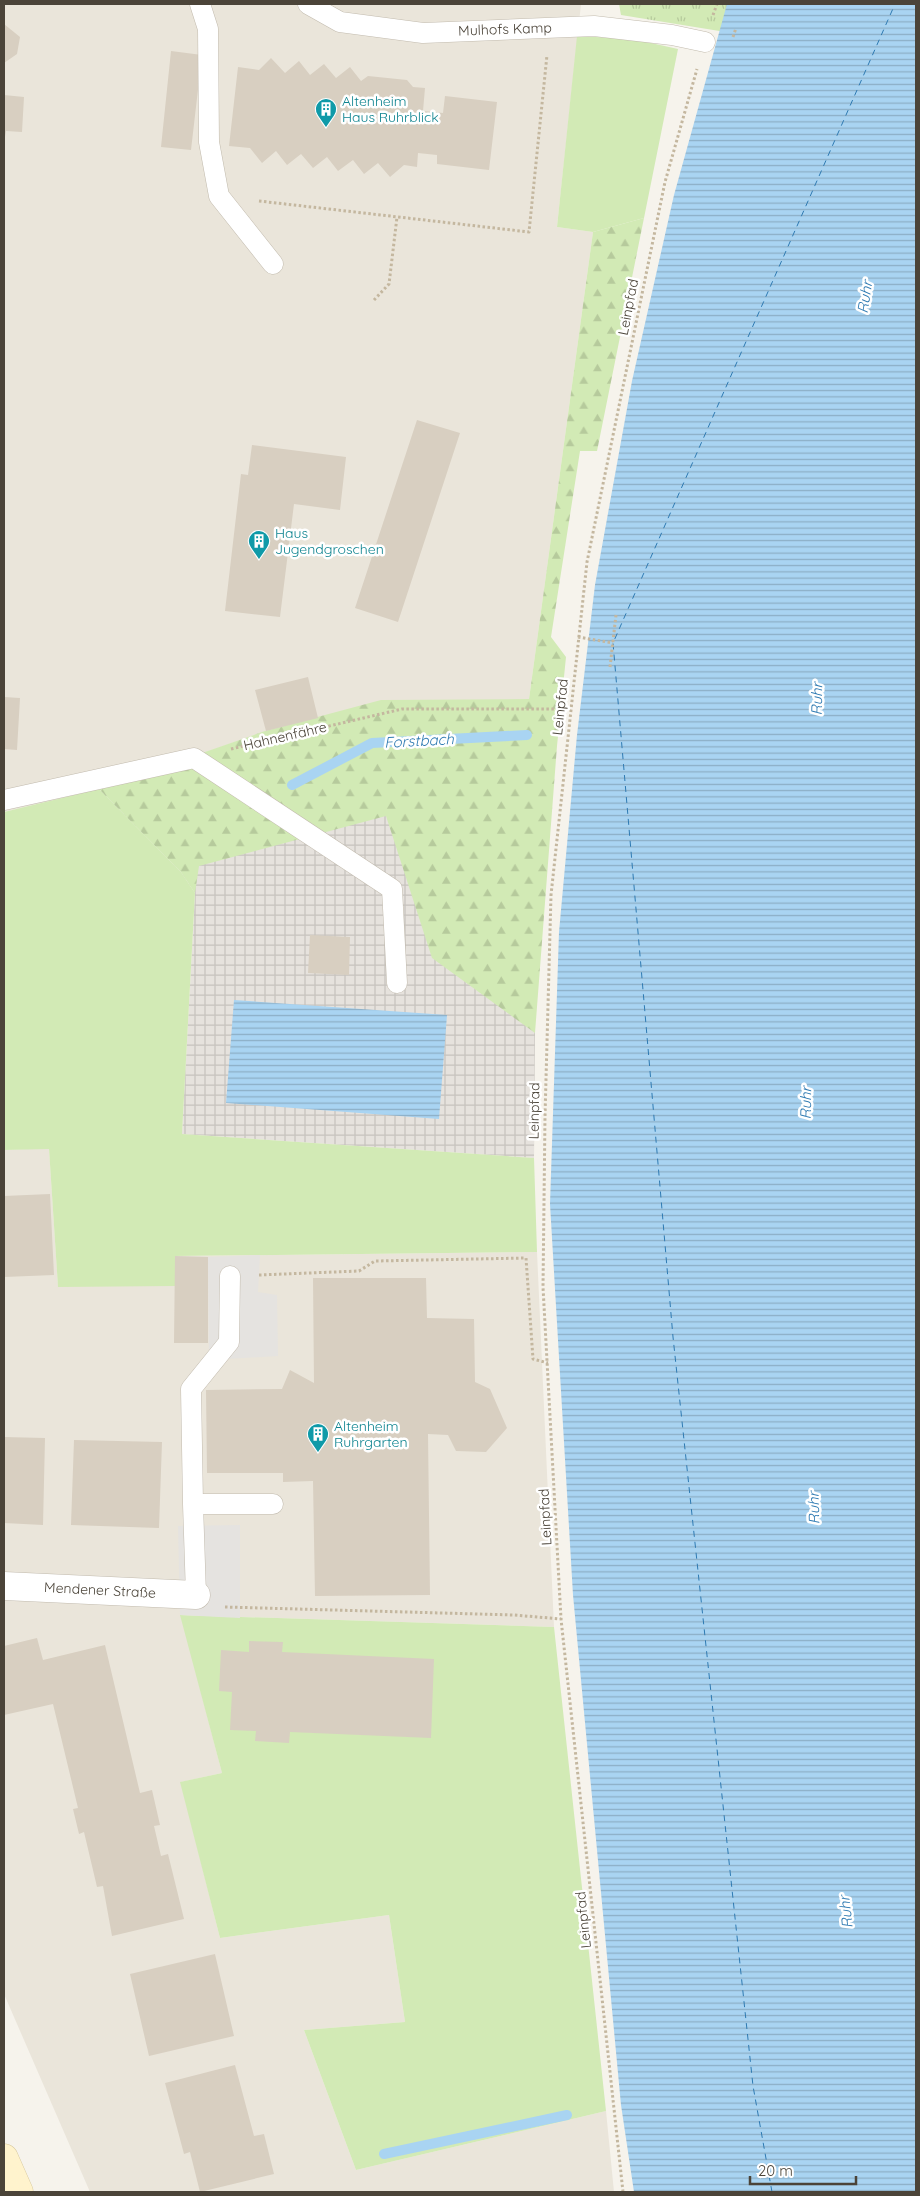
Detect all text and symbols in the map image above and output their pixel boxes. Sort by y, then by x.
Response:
street label: Mulhofs Kamp [458,18,552,40]
place label: Altenheim Haus Ruhrblick [342,92,439,126]
building icon: Altenheim Haus Ruhrblick [314,97,338,128]
street label: Leinpfad [614,277,642,337]
water label: Ruhr [853,277,877,315]
place label: Haus Jugendgroschen [275,524,384,558]
building icon: Haus Jugendgroschen [247,529,271,560]
street label: Leinpfad [548,678,572,736]
water label: Ruhr [807,680,826,716]
street label: Hahnenfähre [242,718,329,754]
water label: Forstbach [384,729,455,752]
street label: Leinpfad [525,1082,543,1140]
water label: Ruhr [796,1084,815,1120]
place label: Altenheim Ruhrgarten [334,1417,408,1451]
building icon: Altenheim Ruhrgarten [306,1422,330,1453]
street label: Leinpfad [535,1488,555,1546]
water label: Ruhr [803,1489,824,1525]
street label: Mendener Straße [44,1578,156,1602]
street label: Leinpfad [571,1891,595,1949]
water label: Ruhr [834,1893,857,1929]
scale bar [750,2154,856,2186]
text: 20 m [758,2161,793,2180]

